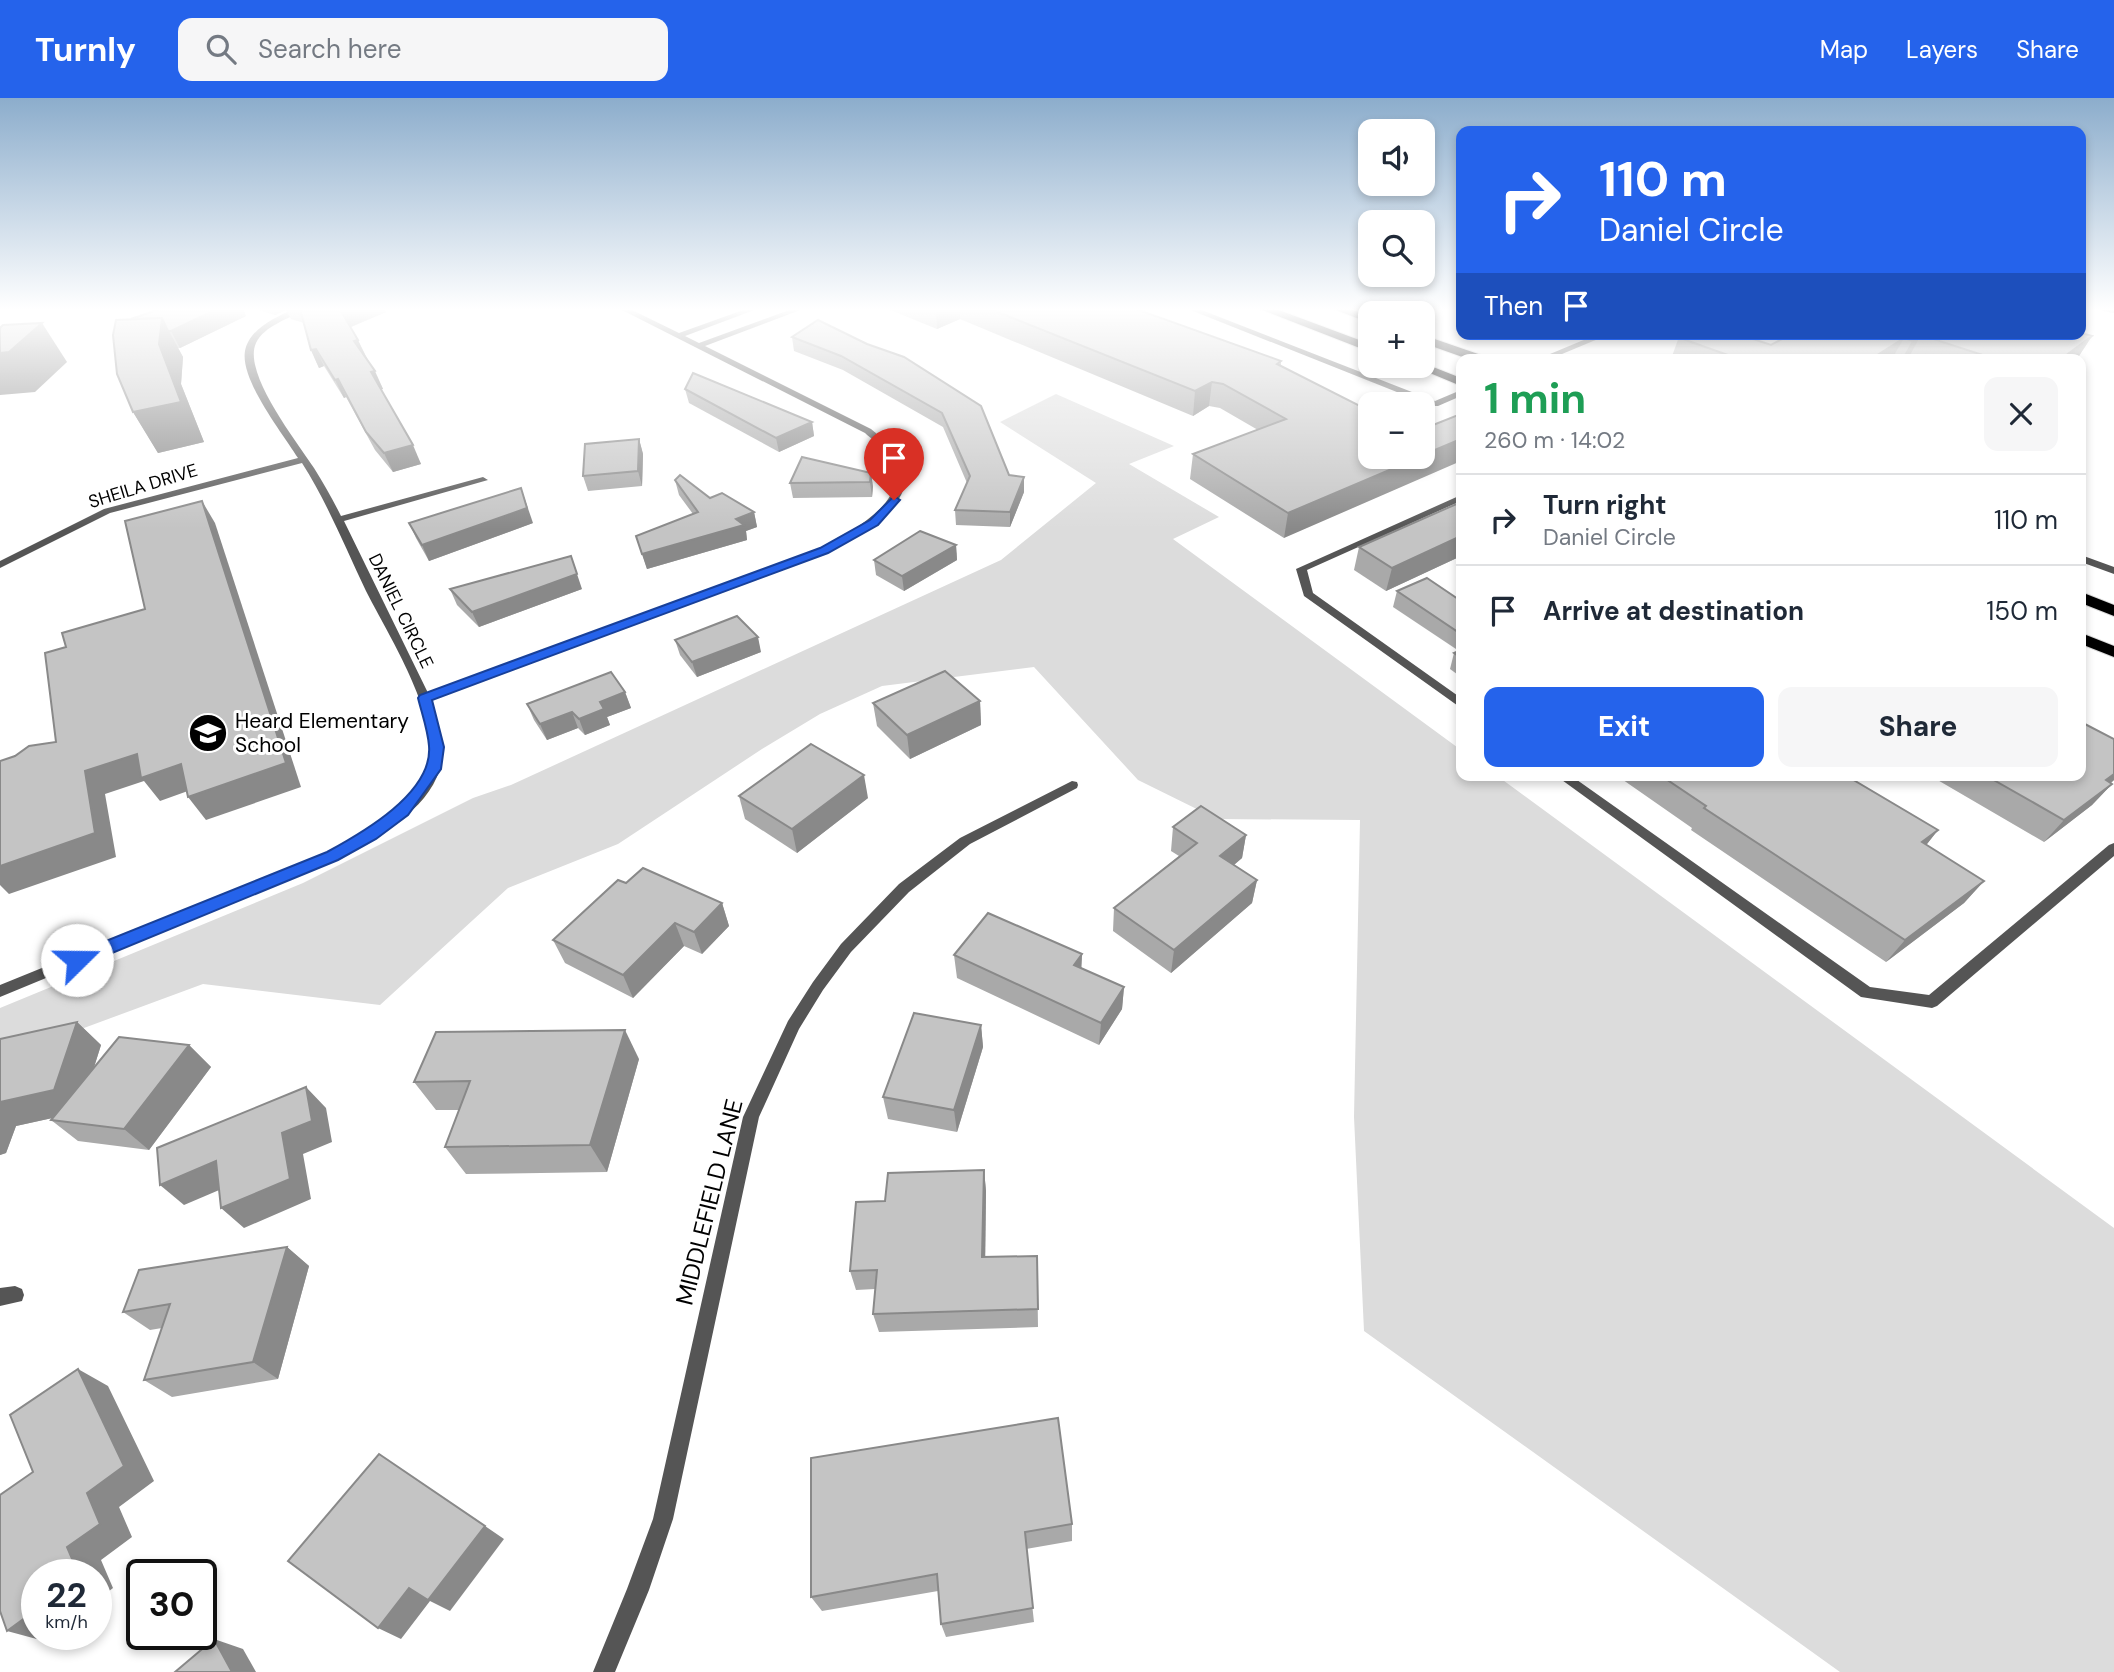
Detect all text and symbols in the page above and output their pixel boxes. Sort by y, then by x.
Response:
search box [178,18,668,81]
text: Turnly [35,28,136,71]
icon: search [202,30,240,68]
text: Search here [258,32,401,66]
text: Map [1820,34,1868,65]
text: Layers [1906,34,1978,65]
text: Share [2016,34,2079,65]
map controls [1358,119,1435,469]
button: sound [1358,119,1435,196]
text: 110 m [1599,147,1727,211]
icon: right [1484,154,1575,245]
text: Daniel Circle [1599,209,1784,251]
button: search [1358,210,1435,287]
icon: arrive [1557,287,1595,325]
text: Then [1484,289,1543,323]
button: + [1358,301,1435,378]
text: 1 min [1484,371,1586,426]
button: close [1984,377,2058,451]
button: − [1358,392,1435,469]
text: 260 m · 14:02 [1484,425,1625,455]
pin [864,428,924,500]
icon: arrive [875,439,913,477]
street label: SHEILA DRIVE [86,458,200,514]
text: Turn right [1543,488,1667,522]
icon: right [1484,501,1522,539]
text: 110 m [1994,503,2058,537]
text: Daniel Circle [1543,522,1676,552]
street label: DANIEL CIRCLE [363,550,439,672]
icon: arrive [1484,592,1522,630]
text: Arrive at destination [1543,594,1804,628]
text: 150 m [1986,594,2058,628]
button: Exit [1484,687,1764,767]
button: Share [1778,687,2058,767]
place label: Heard Elementary School [235,707,409,759]
school or university icon: Heard Elementary School [187,712,229,754]
position arrow [40,923,114,997]
street label: MIDDLEFIELD LANE [668,1096,750,1308]
speed limit sign: 30 [126,1559,217,1650]
text: 22 [46,1572,87,1618]
text: km/h [45,1610,88,1634]

